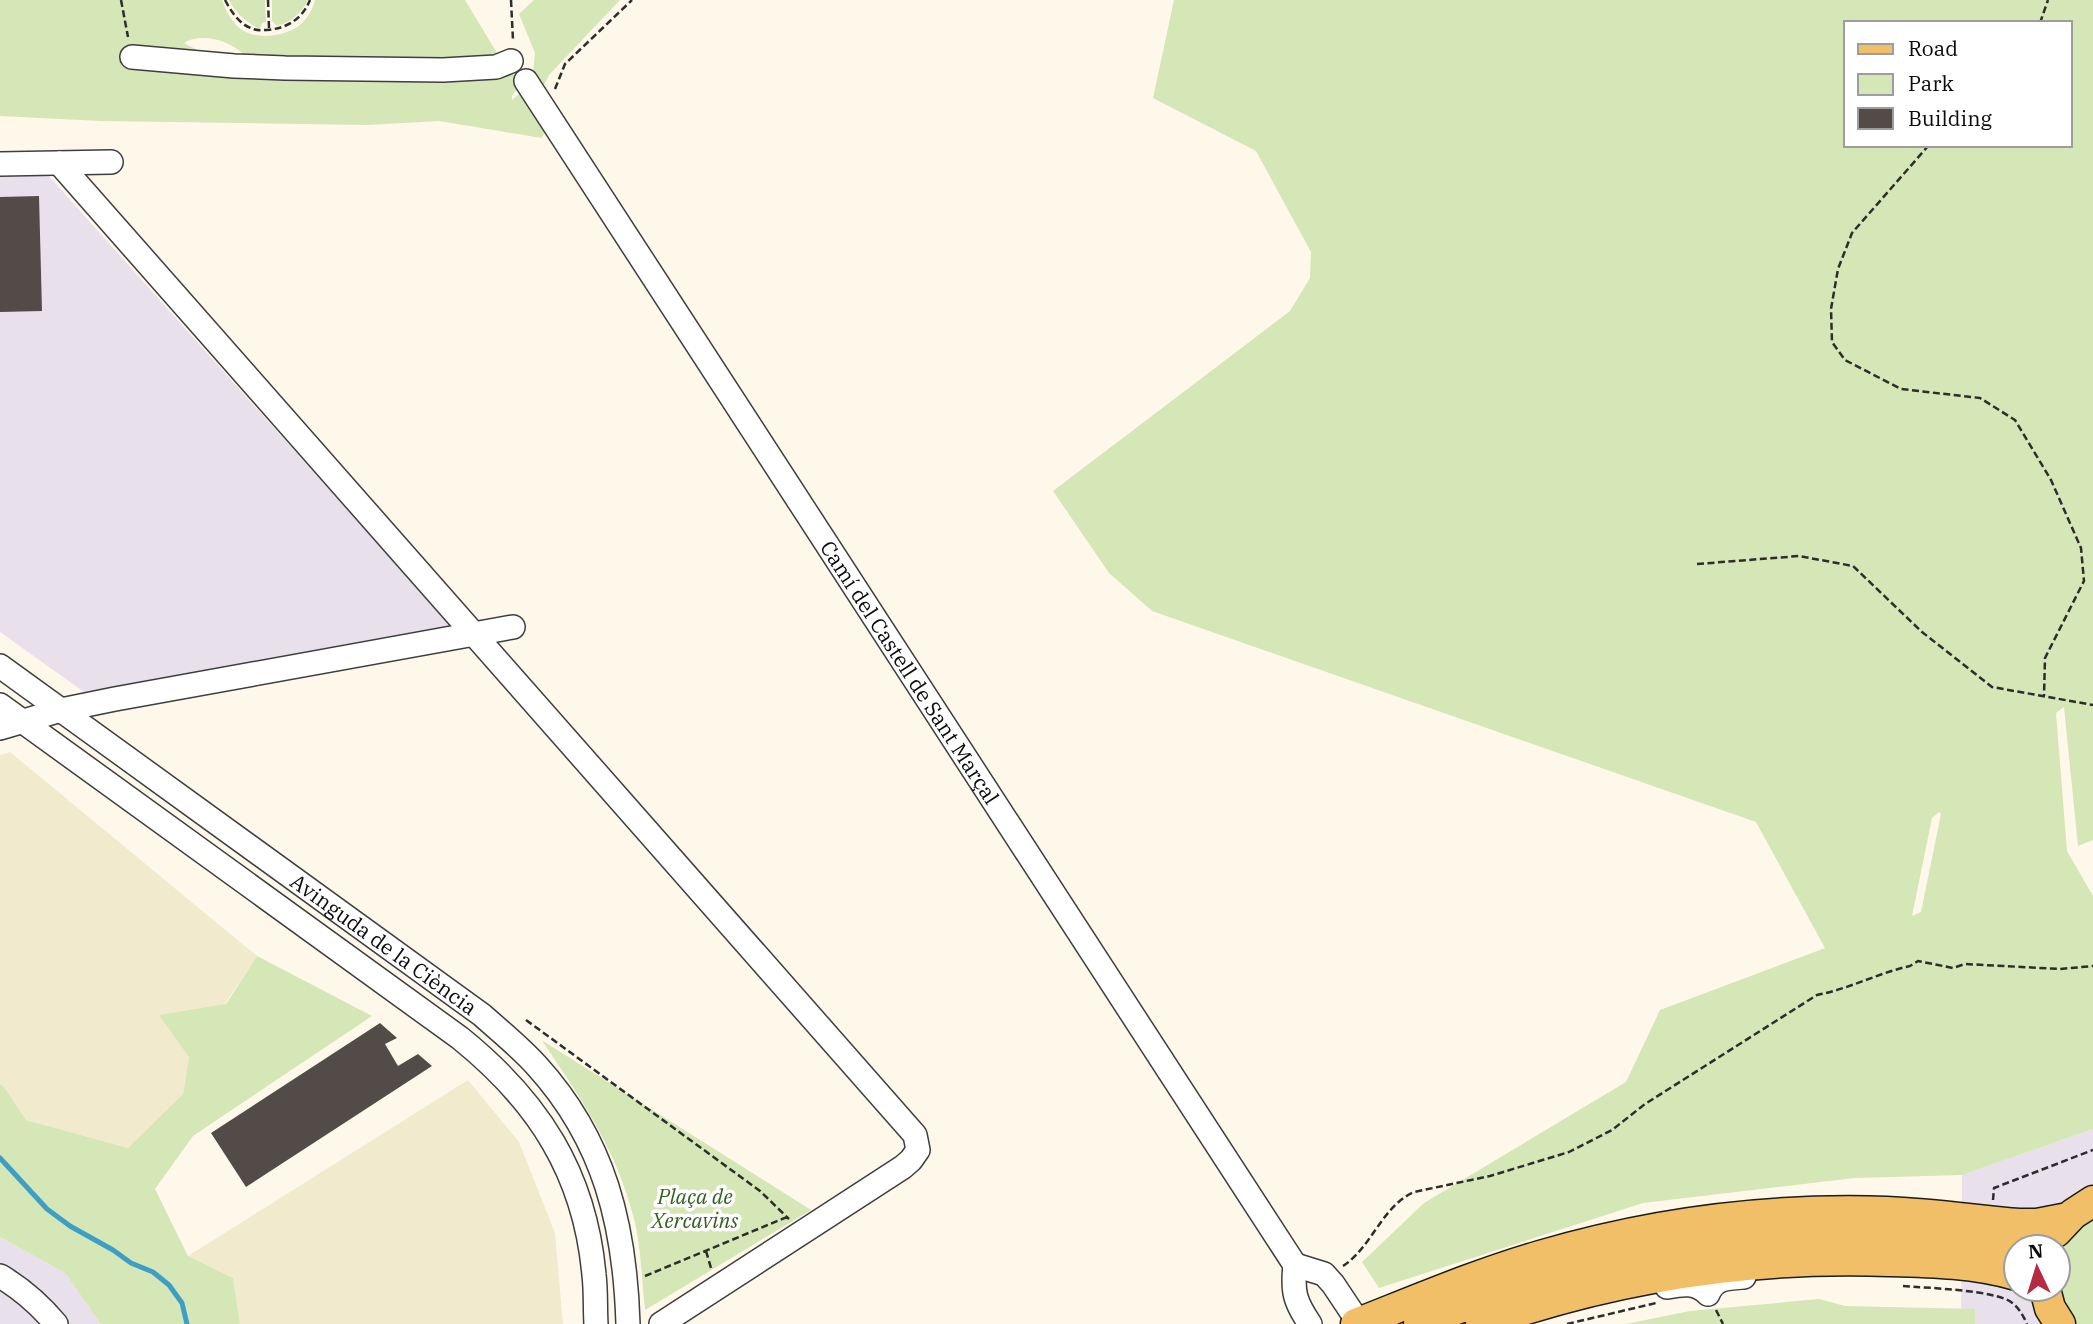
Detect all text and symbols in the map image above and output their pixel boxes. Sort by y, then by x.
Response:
legend [1844,21,2072,147]
text: Road [1908,34,1958,62]
text: Park [1908,69,1955,97]
text: Building [1908,104,1993,132]
street label: Camí del Castell de Sant Marçal [814,535,1006,809]
street label: Avinguda de la Ciència [285,867,483,1021]
park label: Plaça de Xercavins [650,1182,738,1234]
north arrow [2002,1233,2072,1303]
text: N [2027,1239,2044,1264]

